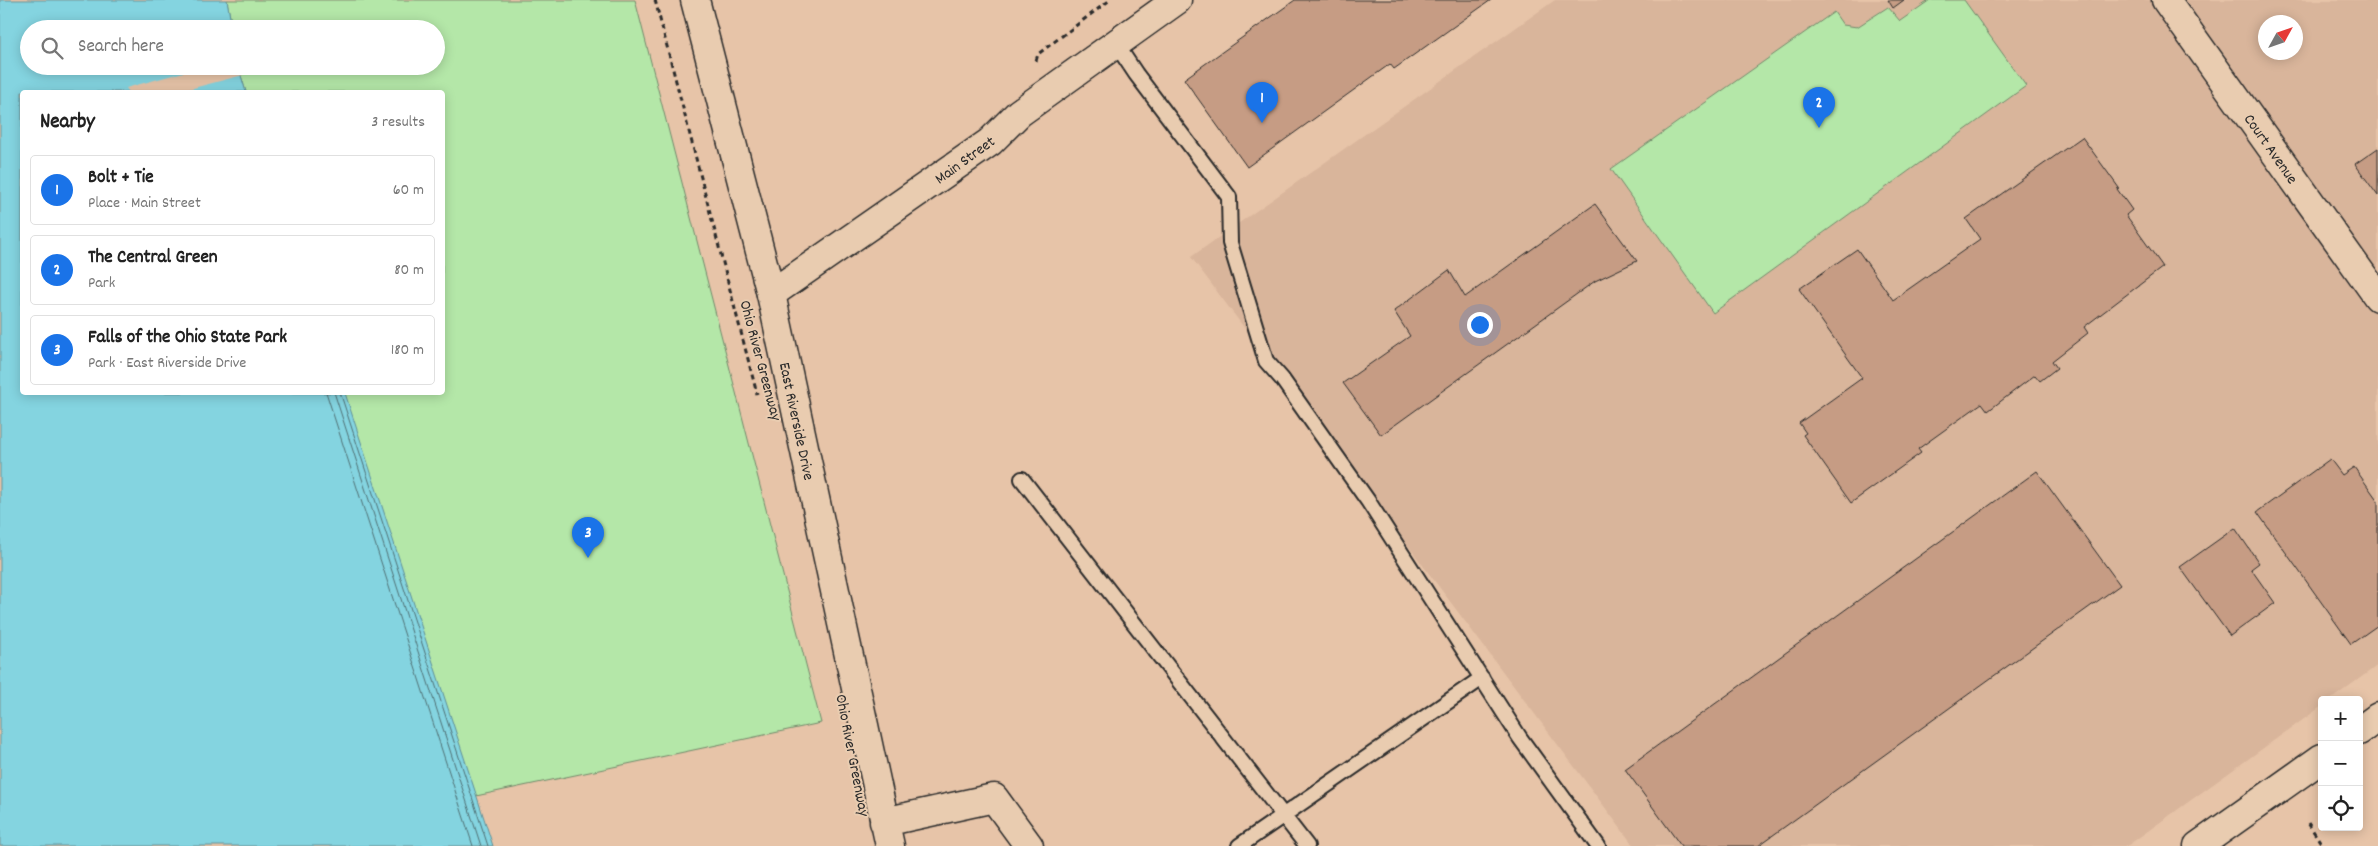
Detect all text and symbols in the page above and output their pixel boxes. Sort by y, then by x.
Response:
north arrow [2258,15,2303,60]
search box [20,20,445,75]
icon: search [38,34,66,62]
text: Search here [78,34,164,61]
pin: 1 [1246,82,1278,123]
pin: 2 [1803,87,1835,128]
text: Nearby [40,108,95,138]
street label: Court Avenue [2237,110,2303,189]
text: 3 results [371,111,425,134]
street label: Main Street [930,131,1001,191]
text: Bolt + Tie [88,165,154,192]
text: 1 [55,179,59,202]
text: 60 m [393,179,424,202]
text: Place · Main Street [88,192,201,215]
text: The Central Green [88,245,218,272]
text: 2 [54,259,61,282]
text: 80 m [394,259,424,282]
text: Park [88,272,115,295]
street label: Ohio River Greenway [732,298,787,424]
your location [1467,312,1493,338]
text: Falls of the Ohio State Park [88,325,287,352]
text: 3 [53,339,61,362]
text: 180 m [391,339,424,362]
text: Park · East Riverside Drive [88,352,246,375]
street label: East Riverside Drive [772,360,819,483]
pin: 3 [572,517,604,558]
street label: Ohio River Greenway [828,692,875,819]
map controls [2318,696,2363,831]
button: + [2318,696,2363,741]
button: − [2318,741,2363,786]
button: locate [2318,786,2363,831]

